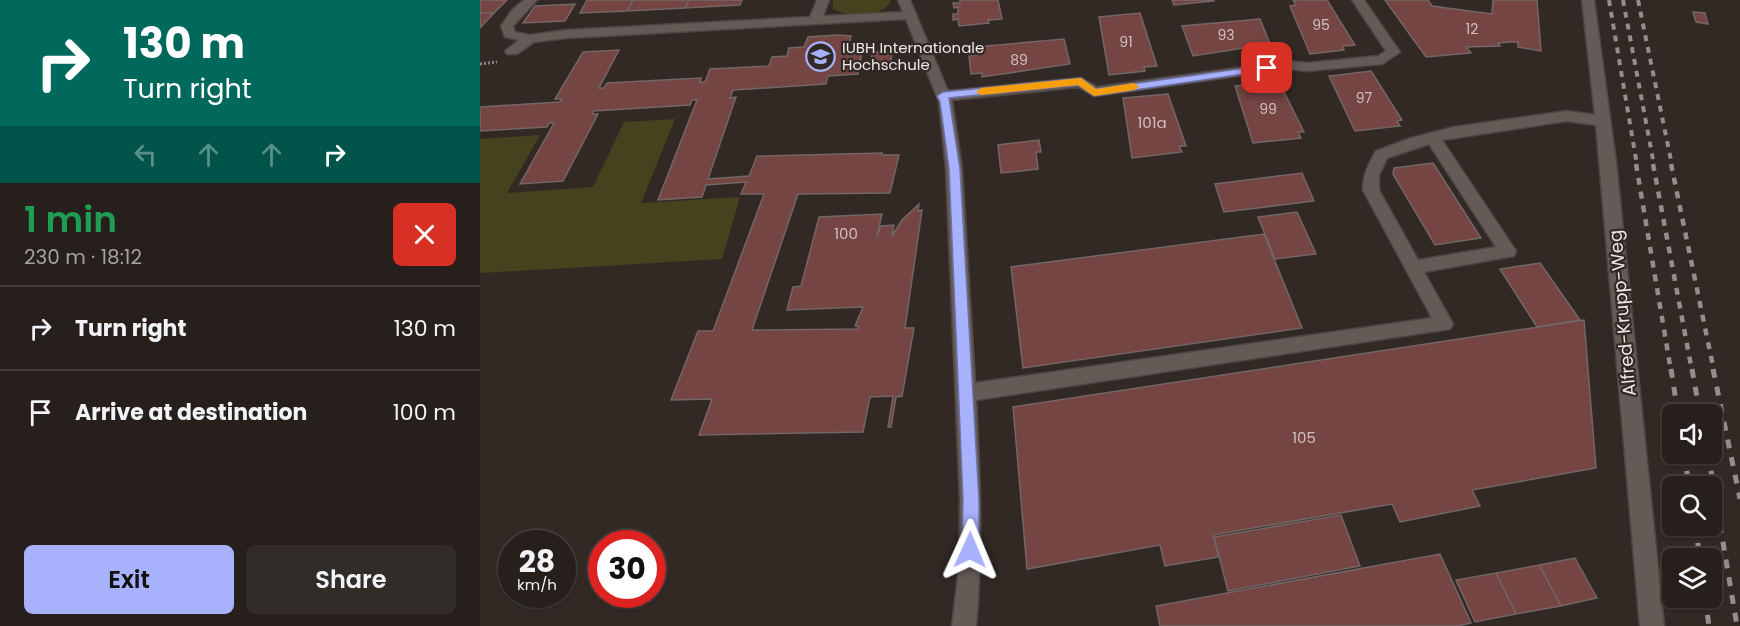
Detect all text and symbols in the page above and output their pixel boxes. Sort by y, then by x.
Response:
text: 130 m [123,14,245,73]
house number: 95 [1312,15,1330,35]
house number: 12 [1466,19,1478,39]
icon: right [24,24,102,102]
house number: 93 [1217,25,1235,45]
house number: 91 [1119,32,1133,52]
place label: IUBH Internationale Hochschule [842,37,984,75]
school or university icon: IUBH Internationale Hochschule [805,40,837,72]
pin [1241,42,1292,93]
house number: 89 [1010,50,1028,70]
icon: arrive [1250,51,1283,84]
text: Turn right [123,70,252,107]
house number: 97 [1356,88,1373,108]
house number: 99 [1259,99,1277,119]
house number: 101a [1137,112,1167,133]
icon: left [129,138,162,171]
icon: ahead [192,138,225,171]
icon: ahead [255,138,288,171]
icon: right [318,138,351,171]
text: 1 min [24,194,117,245]
button: close [393,203,456,266]
house number: 100 [834,223,858,244]
street label: Alfred-Krupp-Weg [1602,229,1642,397]
text: 230 m · 18:12 [24,243,142,271]
icon: right [24,312,57,345]
text: Turn right [75,313,186,344]
text: 130 m [394,313,456,344]
icon: arrive [24,396,57,429]
text: Arrive at destination [75,397,307,428]
text: 100 m [393,397,456,428]
map controls [1662,404,1722,608]
button: sound [1662,404,1722,464]
house number: 105 [1292,427,1316,448]
button: search [1662,476,1722,536]
position arrow [938,518,1002,582]
speed limit sign: 30 [588,530,666,608]
text: 28 [519,540,555,583]
button: Exit [24,545,234,614]
button: Share [246,545,456,614]
button: layers [1662,548,1722,608]
text: km/h [517,574,557,595]

